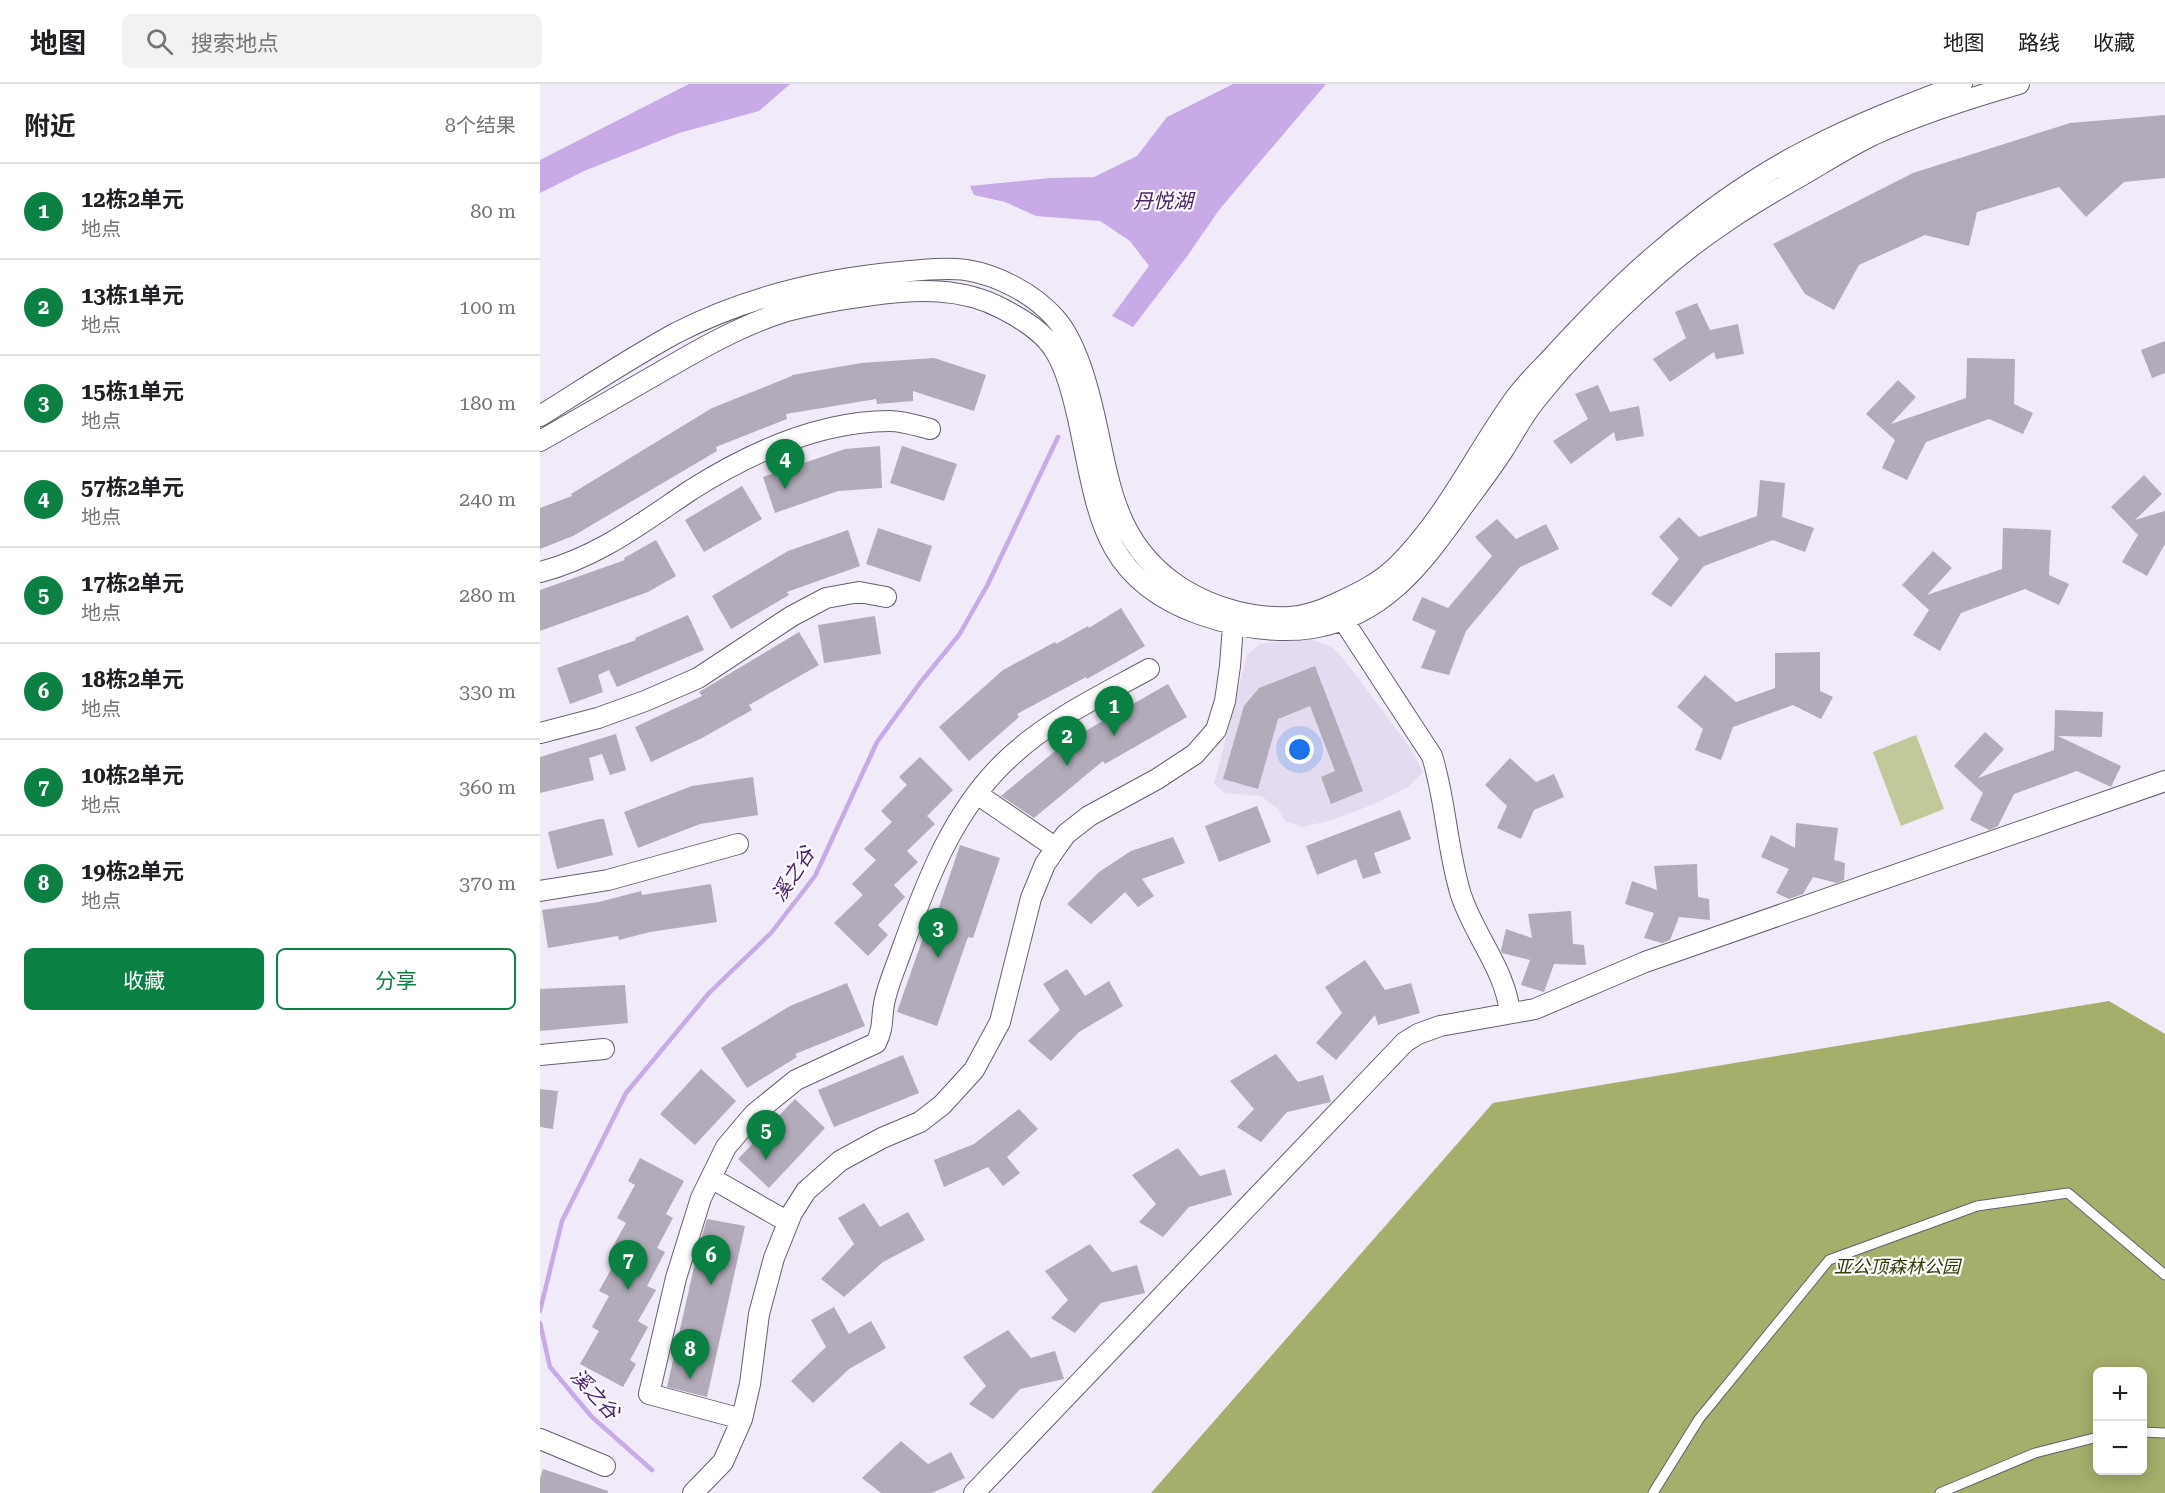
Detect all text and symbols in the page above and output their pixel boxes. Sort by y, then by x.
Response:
search box [122,14,542,68]
icon: search [143,25,176,58]
text: 地图 [30,27,86,60]
text: 搜索地点 [191,31,279,56]
text: 地图 [1943,31,1985,55]
text: 路线 [2018,31,2060,55]
text: 收藏 [2093,31,2135,55]
text: 附近 [24,111,76,141]
text: 8个结果 [445,113,516,137]
text: 12栋2单元 [81,187,184,212]
water label: 丹悦湖 [1133,189,1196,213]
text: 1 [38,199,49,223]
text: 80 m [470,199,516,223]
text: 地点 [81,217,121,241]
text: 13栋1单元 [81,283,184,308]
text: 2 [38,295,49,319]
text: 100 m [459,295,516,319]
text: 地点 [81,313,121,337]
text: 15栋1单元 [81,379,184,404]
text: 3 [38,391,49,415]
text: 180 m [459,391,516,415]
text: 地点 [81,409,121,433]
pin: 4 [766,440,804,489]
text: 57栋2单元 [81,475,184,500]
text: 4 [38,487,49,511]
text: 240 m [459,487,516,511]
text: 地点 [81,505,121,529]
text: 17栋2单元 [81,571,184,596]
text: 5 [38,583,49,607]
text: 280 m [459,583,516,607]
text: 地点 [81,601,121,625]
text: 18栋2单元 [81,667,184,692]
text: 6 [38,679,49,703]
text: 330 m [459,679,516,703]
pin: 1 [1094,686,1134,736]
text: 地点 [81,697,121,721]
pin: 2 [1048,716,1086,766]
your location [1285,735,1314,764]
text: 10栋2单元 [81,763,184,788]
text: 7 [38,775,49,799]
text: 360 m [459,775,516,799]
text: 地点 [81,793,121,817]
water label: 溪之谷 [767,841,820,906]
text: 19栋2单元 [81,859,184,884]
text: 8 [38,871,49,895]
text: 370 m [459,871,516,895]
text: 地点 [81,889,121,913]
pin: 3 [918,908,958,958]
button: 收藏 [24,948,264,1010]
button: 分享 [276,948,516,1010]
pin: 5 [746,1110,786,1160]
pin: 6 [692,1236,730,1285]
pin: 7 [608,1240,647,1290]
park label: 亚公顶森林公园 [1834,1256,1963,1277]
pin: 8 [670,1330,710,1379]
water label: 溪之谷 [566,1364,626,1426]
map controls [2093,1367,2147,1475]
button: + [2093,1367,2147,1421]
button: − [2093,1421,2147,1475]

